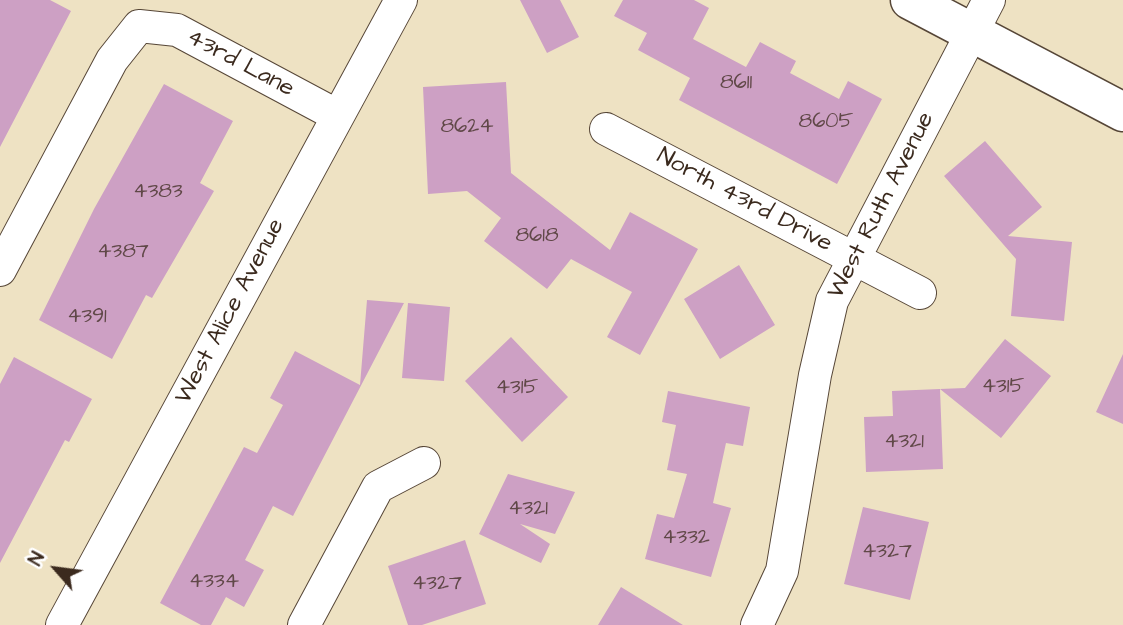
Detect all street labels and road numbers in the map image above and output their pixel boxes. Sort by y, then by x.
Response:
street label: 43rd Lane [181,24,299,104]
street label: West Ruth Avenue [823,108,941,304]
street label: North 43rd Drive [651,143,837,259]
street label: West Alice Avenue [170,215,292,409]

